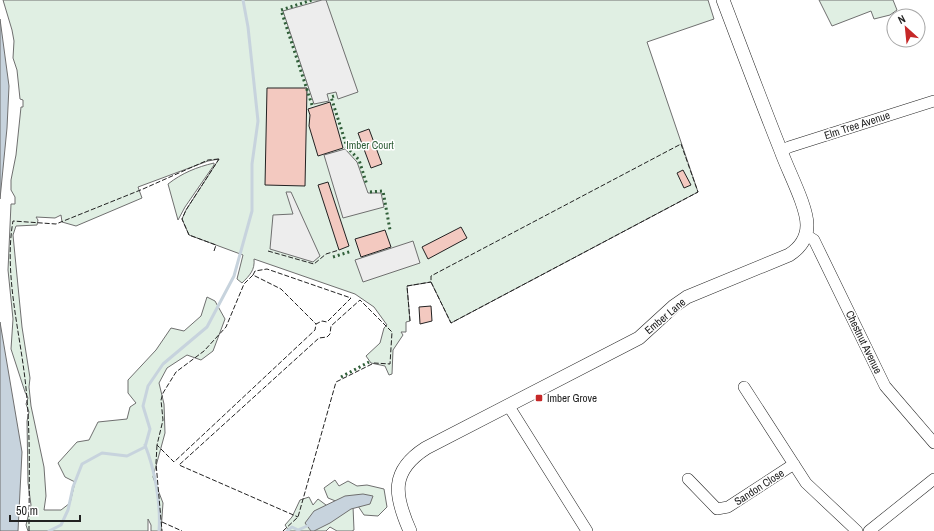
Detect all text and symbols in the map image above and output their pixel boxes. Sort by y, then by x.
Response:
north arrow [886,8,926,48]
text: N [895,11,908,27]
street label: Elm Tree Avenue [822,108,892,142]
park label: Imber Court [346,138,394,152]
street label: Ember Lane [642,295,688,337]
street label: Chestnut Avenue [843,308,885,376]
place label: Imber Grove [547,391,597,405]
marker: Imber Grove [534,393,544,403]
street label: Sandon Close [731,466,787,508]
scale bar [10,497,80,523]
text: 50 m [16,503,38,519]

